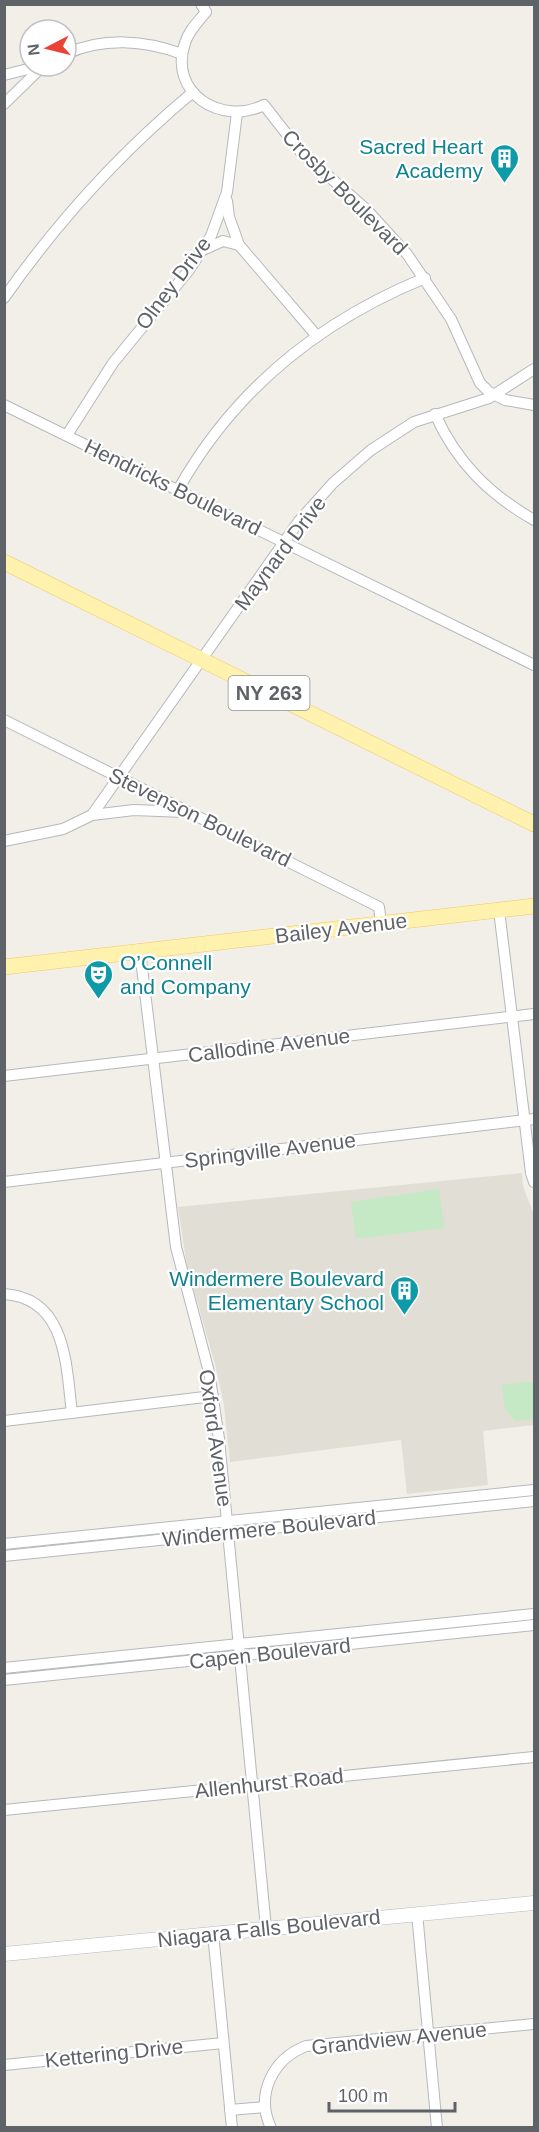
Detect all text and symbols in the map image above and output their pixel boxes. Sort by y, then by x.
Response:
north arrow [18,18,78,78]
text: N [24,43,43,57]
street label: Crosby Boulevard [278,125,412,259]
place label: Sacred Heart Academy [359,135,483,182]
building icon: Sacred Heart Academy [488,142,520,184]
street label: Olney Drive [131,232,215,334]
street label: Hendricks Boulevard [81,434,265,540]
street label: Maynard Drive [230,492,330,614]
road number: NY 263 [228,676,310,710]
street label: Stevenson Boulevard [105,763,295,871]
street label: Bailey Avenue [274,908,408,948]
place label: O’Connell and Company [120,951,251,998]
theatre icon: O’Connell and Company [83,958,115,1000]
street label: Callodine Avenue [187,1024,351,1066]
street label: Springville Avenue [183,1128,357,1172]
place label: Windermere Boulevard Elementary School [169,1267,384,1314]
building icon: Windermere Boulevard Elementary School [389,1274,421,1316]
street label: Oxford Avenue [195,1368,237,1508]
street label: Windermere Boulevard [161,1505,377,1551]
street label: Capen Boulevard [188,1633,352,1673]
street label: Allenhurst Road [193,1764,345,1802]
street label: Niagara Falls Boulevard [156,1905,382,1951]
street label: Grandview Avenue [310,2017,488,2059]
street label: Kettering Drive [44,2034,184,2072]
scale bar [329,2075,455,2113]
text: 100 m [338,2086,388,2106]

